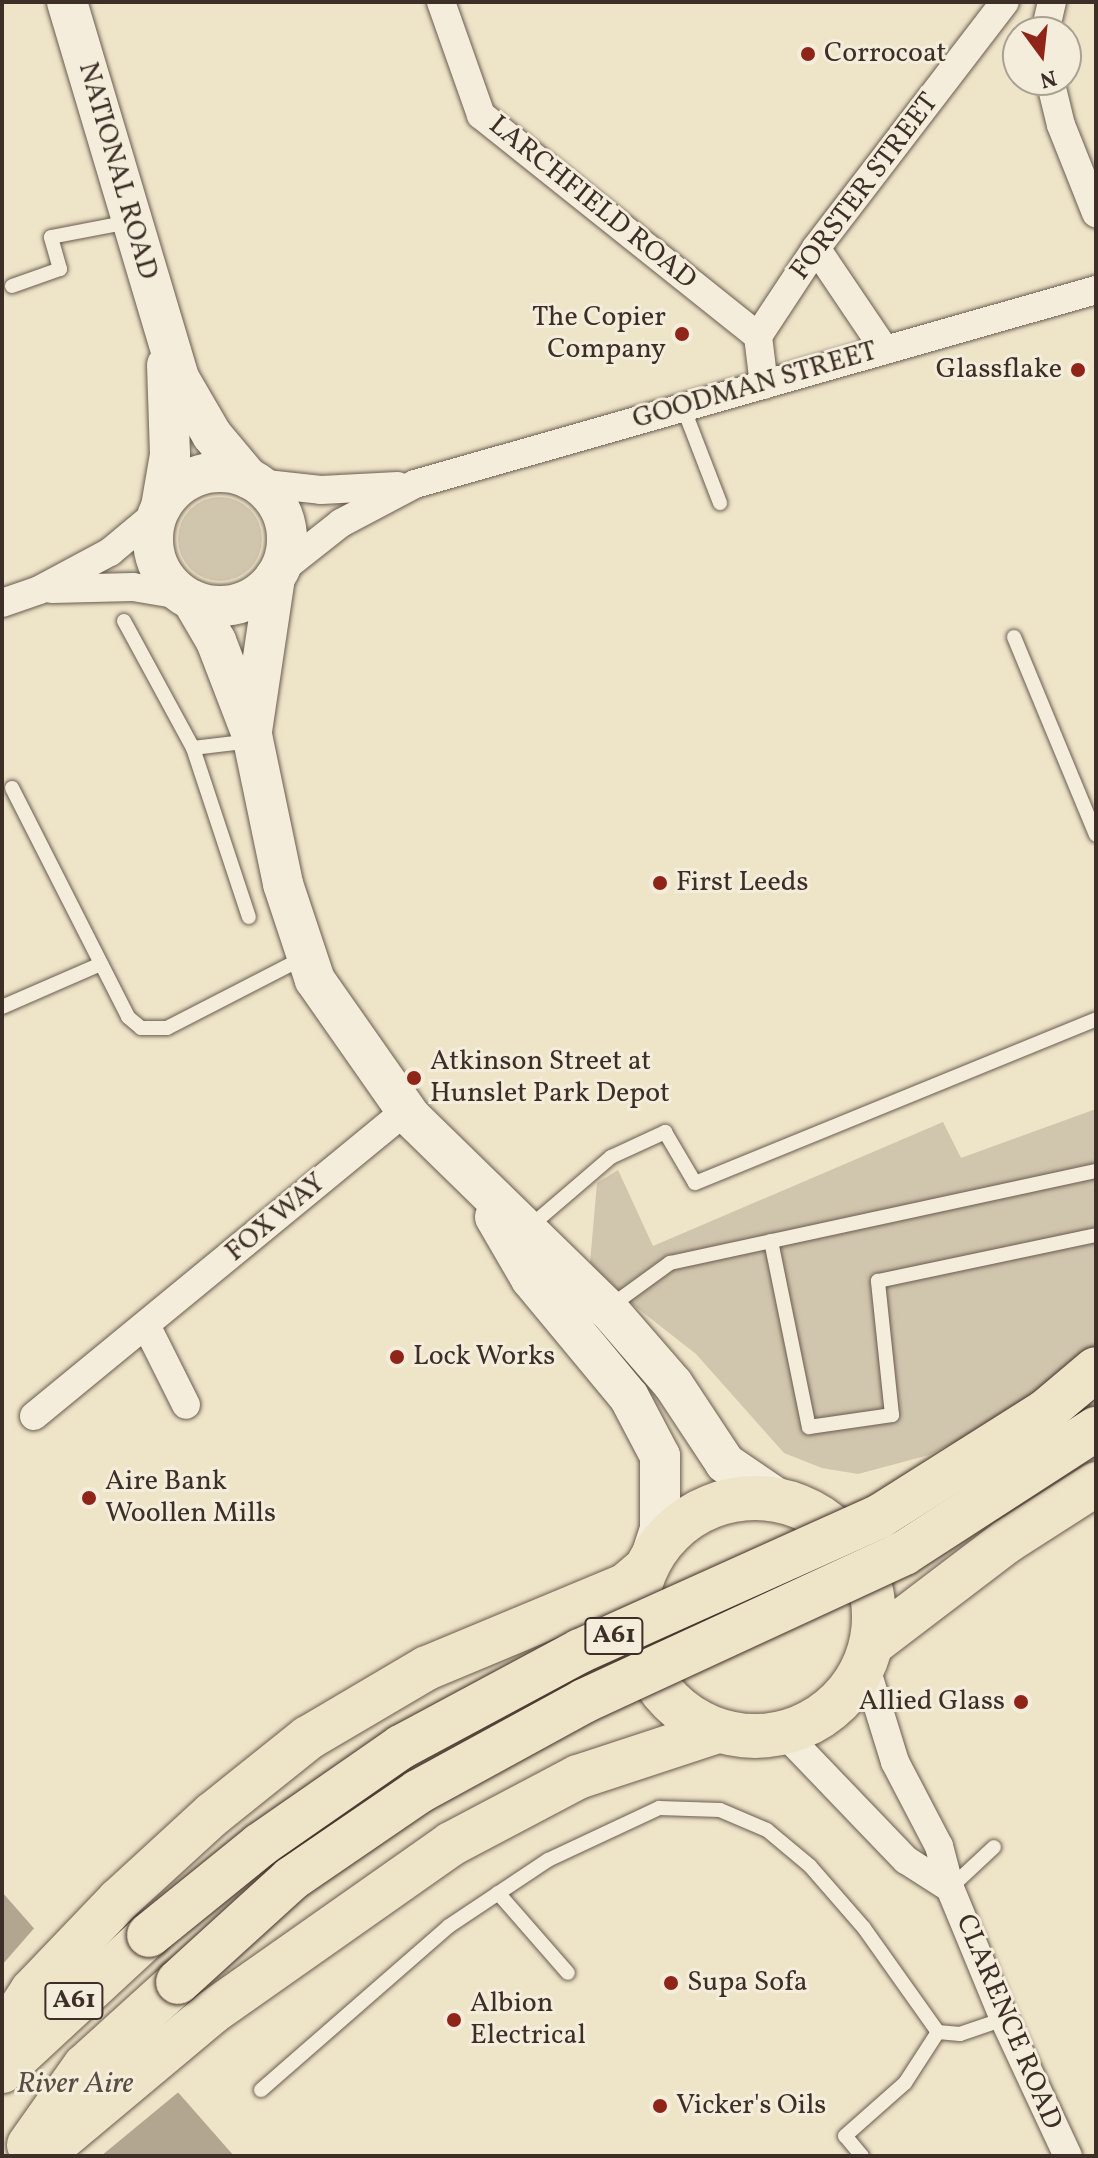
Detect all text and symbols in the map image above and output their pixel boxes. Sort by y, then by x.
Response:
north arrow [1002,16,1082,96]
place label: Corrocoat [824,37,946,71]
marker: Corrocoat [799,45,817,63]
street label: NATIONAL ROAD [70,59,164,283]
text: N [1036,61,1060,95]
street label: FORSTER STREET [784,87,946,287]
street label: LARCHFIELD ROAD [481,109,703,297]
place label: The Copier Company [532,301,666,367]
marker: The Copier Company [673,325,691,343]
street label: GOODMAN STREET [629,335,881,437]
place label: Glassflake [936,353,1062,387]
marker: Glassflake [1069,361,1087,379]
place label: First Leeds [676,866,808,900]
marker: First Leeds [651,874,669,892]
place label: Atkinson Street at Hunslet Park Depot [430,1045,670,1111]
marker: Atkinson Street at Hunslet Park Depot [405,1069,423,1087]
street label: FOX WAY [219,1166,333,1270]
place label: Lock Works [413,1340,556,1374]
marker: Lock Works [388,1348,406,1366]
place label: Aire Bank Woollen Mills [105,1465,276,1531]
marker: Aire Bank Woollen Mills [80,1489,98,1507]
road number: A61 [584,1614,644,1658]
place label: Allied Glass [859,1685,1005,1719]
marker: Allied Glass [1012,1693,1030,1711]
street label: CLARENCE ROAD [948,1909,1068,2135]
place label: Supa Sofa [687,1966,808,2000]
marker: Supa Sofa [662,1974,680,1992]
road number: A61 [44,1979,104,2023]
place label: Albion Electrical [470,1987,586,2053]
marker: Albion Electrical [445,2011,463,2029]
water label: River Aire [17,2066,133,2102]
place label: Vicker's Oils [676,2089,826,2123]
marker: Vicker's Oils [651,2097,669,2115]

